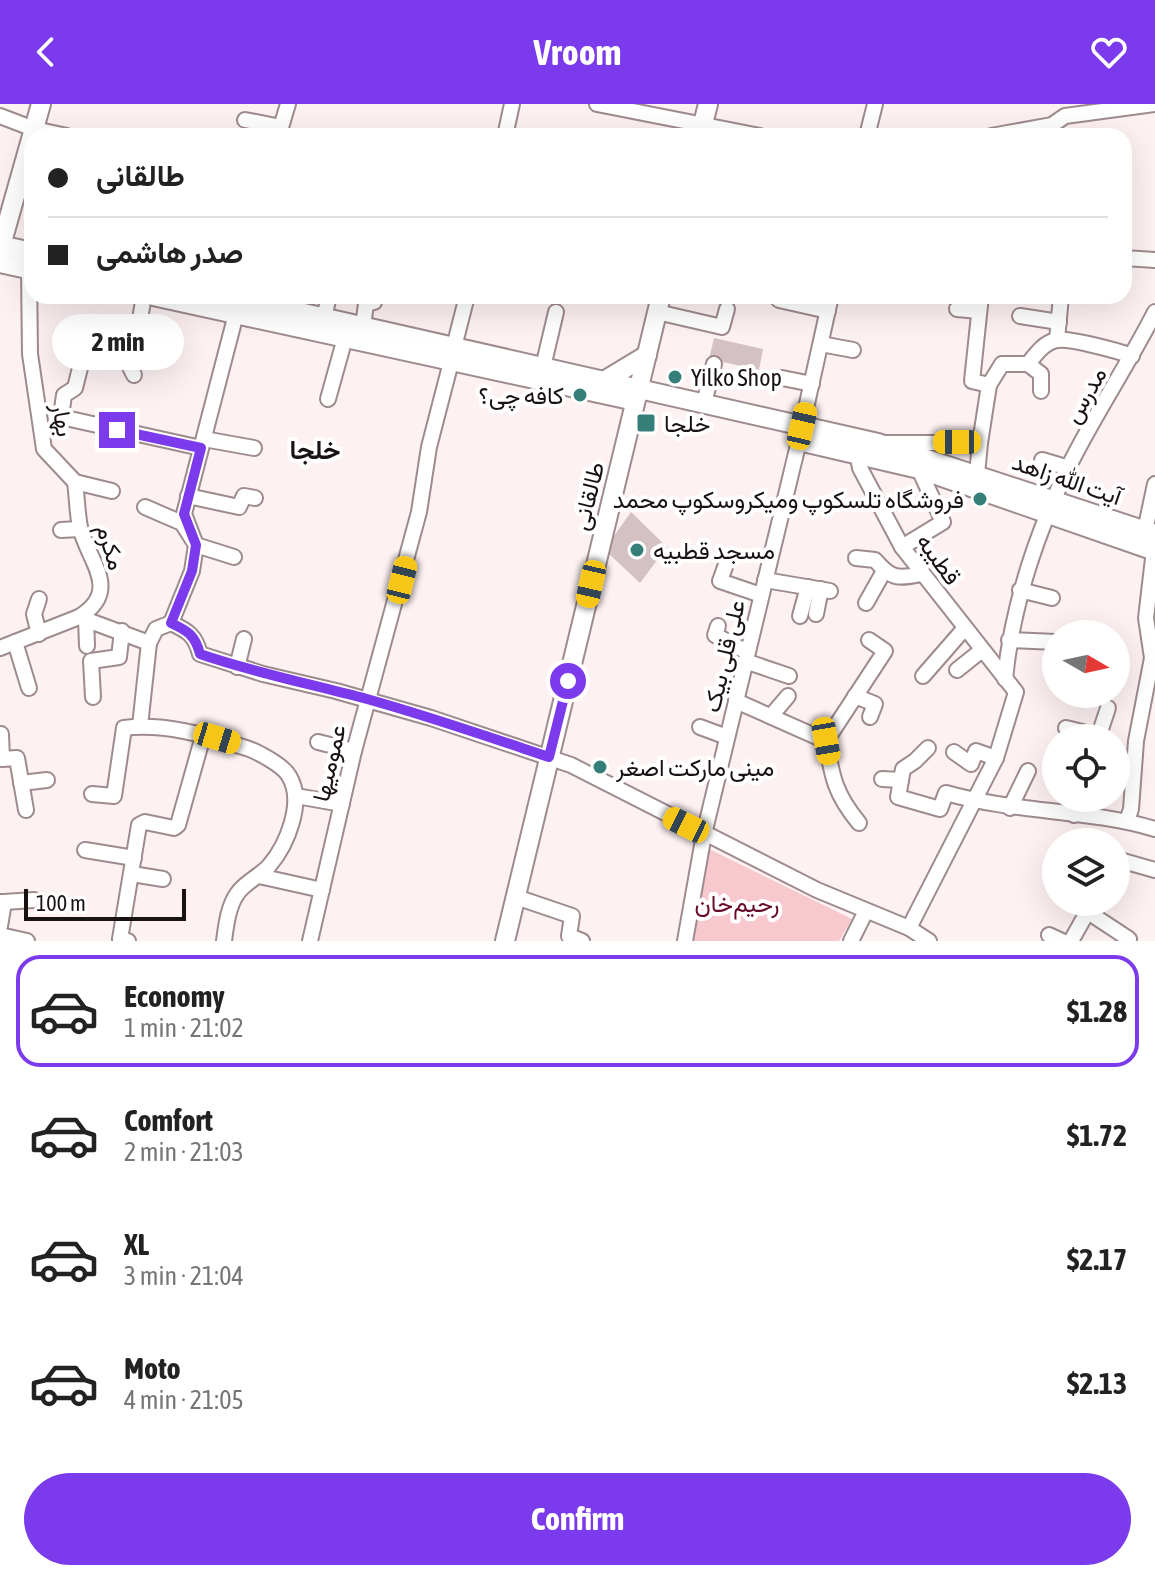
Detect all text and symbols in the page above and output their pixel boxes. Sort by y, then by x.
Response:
icon: back [24,30,68,74]
icon: heart [1087,30,1131,74]
text: Vroom [533,31,622,73]
text: طالقانی [96,158,185,192]
text: صدر هاشمی [96,235,243,269]
callout: 2 min [51,314,183,370]
text: 2 min [91,327,145,357]
street label: مدرس [1058,362,1113,429]
place label: Yilko Shop [691,364,782,391]
marker: Yilko Shop [666,368,684,386]
place label: کافه چی؟ [478,382,564,412]
marker: کافه چی؟ [571,386,589,404]
street label: بهار [45,400,79,439]
car [785,400,819,452]
place label: خلجا [664,410,710,438]
route end [99,412,135,448]
marker: خلجا [635,412,657,434]
car [933,430,981,454]
district label: خلجا [290,435,340,465]
street label: آیت الله زاهد [1008,448,1127,513]
street label: طالقانی [566,459,610,533]
place label: فروشگاه تلسکوپ ومیکروسکوپ محمد [613,486,964,516]
marker: فروشگاه تلسکوپ ومیکروسکوپ محمد [971,490,989,508]
street label: مکرم [88,521,131,574]
street label: قطیبه [911,528,967,590]
place label: مسجد قطبیه [653,537,775,565]
marker: مسجد قطبیه [628,541,646,559]
car [385,554,419,606]
car [574,558,608,610]
street label: علی قلی بیک [698,597,751,715]
north arrow [1042,620,1130,708]
map controls [1042,620,1130,916]
route start [550,663,586,699]
car [810,715,842,767]
car [191,720,243,756]
street label: عمومیها [307,722,353,804]
button: locate [1042,724,1130,812]
place label: مینی مارکت اصغر [615,754,774,783]
marker: مینی مارکت اصغر [591,758,609,776]
car [659,804,713,846]
button: layers [1042,828,1130,916]
scale bar [24,885,186,921]
text: 100 m [36,890,86,916]
park label: رحیم‌خان [695,890,779,920]
icon: car [28,975,100,1047]
text: Economy [124,979,225,1013]
text: $1.28 [1067,994,1127,1028]
text: 1 min · 21:02 [124,1013,244,1043]
icon: car [28,1099,100,1171]
text: Comfort [124,1103,213,1137]
text: $1.72 [1067,1118,1127,1152]
text: 2 min · 21:03 [124,1137,244,1167]
icon: car [28,1223,100,1295]
text: XL [124,1227,149,1261]
text: $2.17 [1067,1242,1127,1276]
text: 3 min · 21:04 [124,1261,244,1291]
icon: car [28,1347,100,1419]
text: Moto [124,1351,181,1385]
text: $2.13 [1067,1366,1127,1400]
text: 4 min · 21:05 [124,1385,244,1415]
button: Confirm [24,1473,1131,1565]

